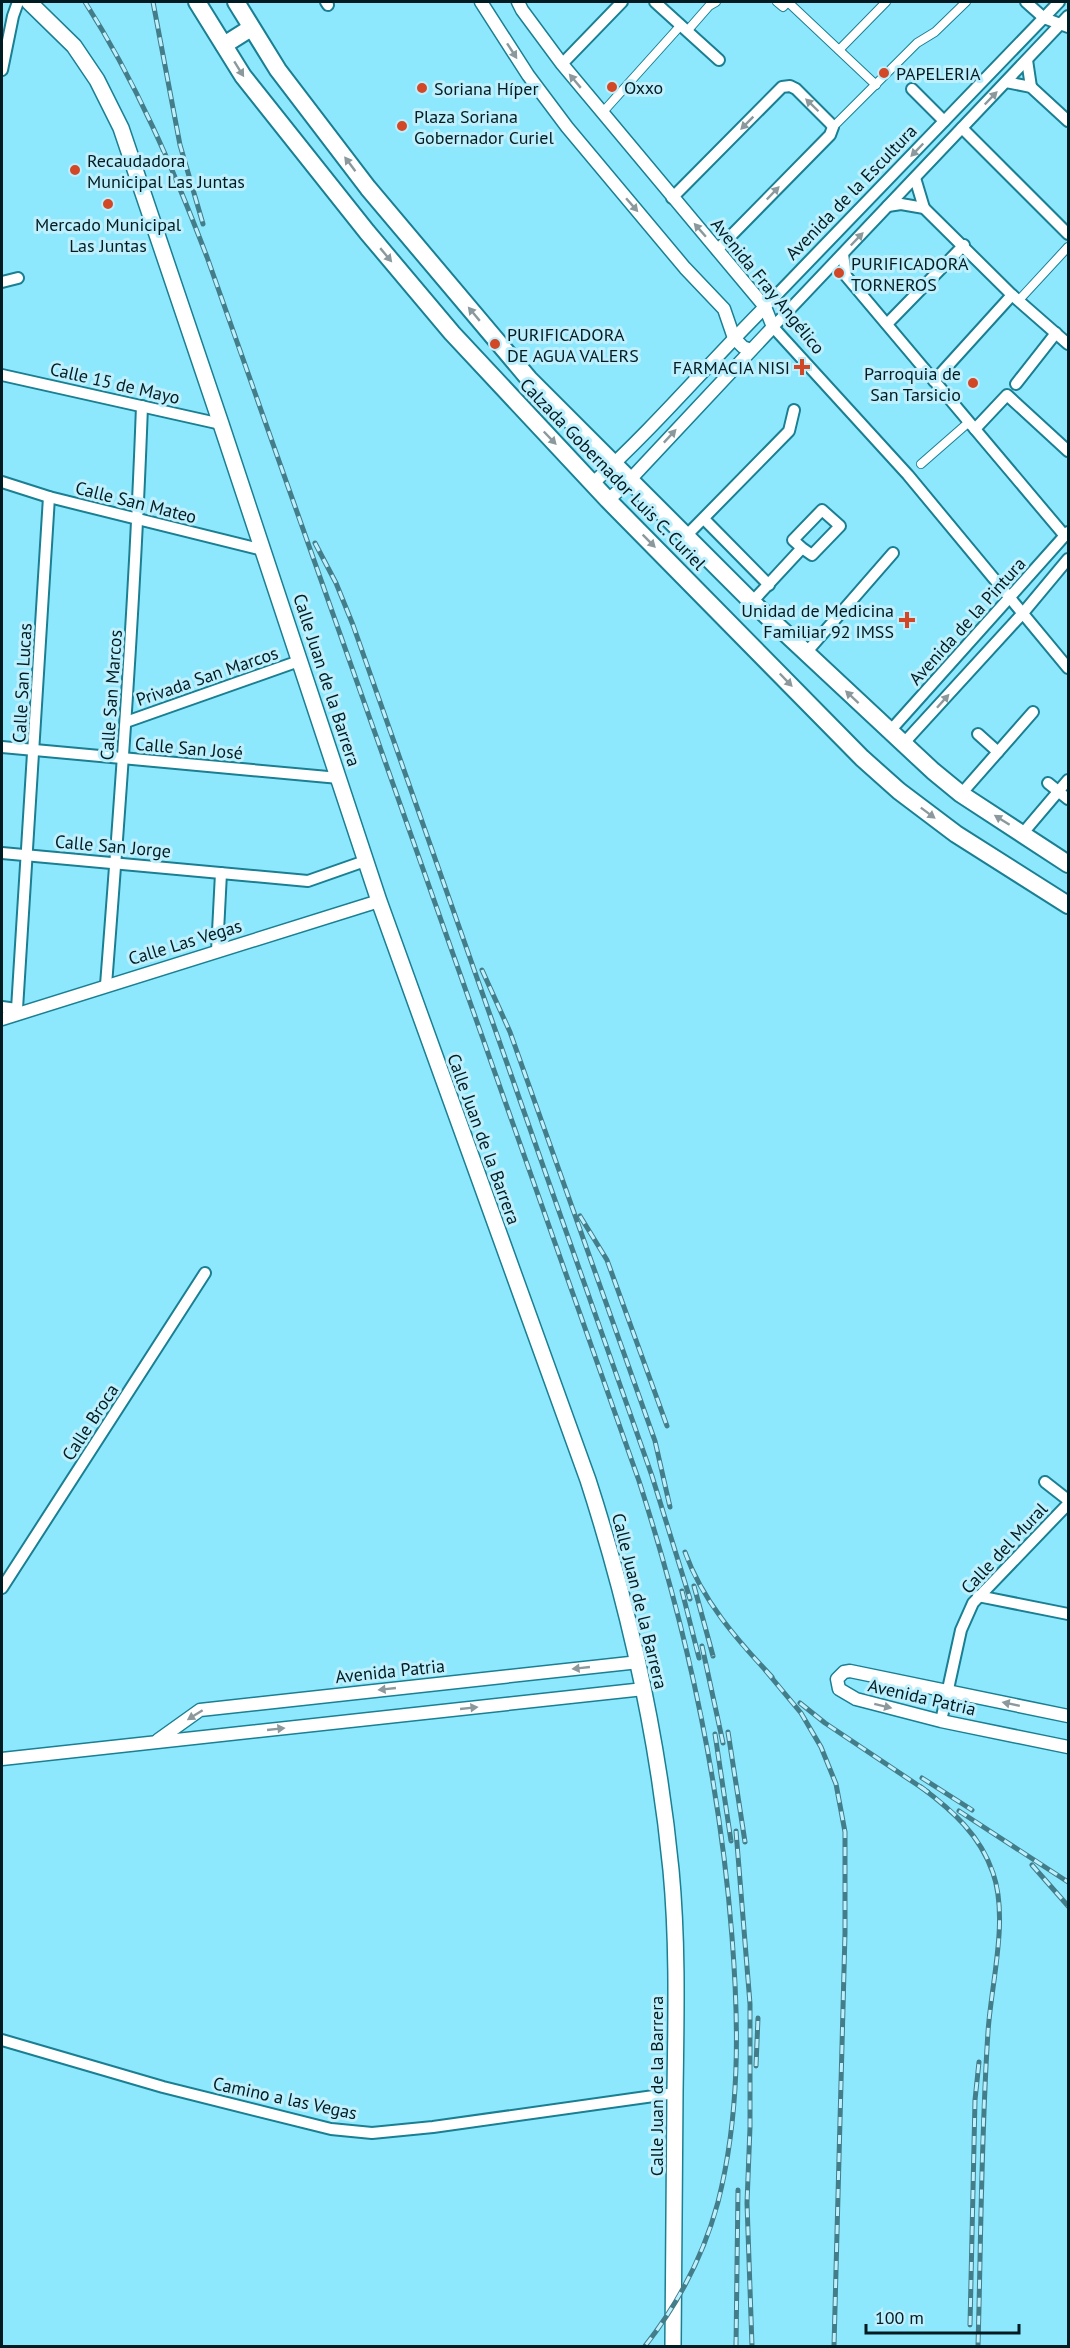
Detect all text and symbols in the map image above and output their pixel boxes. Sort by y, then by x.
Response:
one-way arrow [506,43,517,60]
one-way arrow [233,61,244,77]
place label: PAPELERIA [896,62,981,85]
marker: PAPELERIA [877,66,891,80]
one-way arrow [569,74,582,89]
place label: Oxxo [624,76,663,99]
place label: Soriana Híper [434,77,539,100]
marker: Oxxo [605,80,619,94]
marker: Soriana Híper [415,81,429,95]
one-way arrow [984,90,998,105]
one-way arrow [806,99,820,113]
place label: Plaza Soriana Gobernador Curiel [414,105,554,149]
one-way arrow [740,116,754,130]
marker: Plaza Soriana Gobernador Curiel [395,119,409,133]
street label: Avenida de la Escultura [780,119,922,265]
one-way arrow [910,142,924,157]
place label: Recaudadora Municipal Las Juntas [87,149,245,193]
one-way arrow [344,157,356,172]
marker: Recaudadora Municipal Las Juntas [68,163,82,177]
one-way arrow [765,187,779,201]
marker: Mercado Municipal Las Juntas [101,197,115,211]
one-way arrow [625,197,638,212]
place label: Mercado Municipal Las Juntas [35,213,182,257]
street label: Avenida Fray Angélico [706,213,830,359]
one-way arrow [694,223,707,238]
one-way arrow [850,231,864,246]
one-way arrow [379,247,392,262]
place label: PURIFICADORA TORNEROS [851,252,969,296]
marker: PURIFICADORA TORNEROS [832,266,846,280]
one-way arrow [468,307,481,322]
place label: PURIFICADORA DE AGUA VALERS [507,323,639,367]
marker: PURIFICADORA DE AGUA VALERS [488,337,502,351]
place label: FARMACIA NISI [673,356,790,379]
street label: Calle 15 de Mayo [48,357,182,409]
marker: FARMACIA NISI [795,360,809,374]
place label: Parroquia de San Tarsicio [864,362,961,406]
street label: Calzada Gobernador Luis C. Curiel [515,373,711,575]
marker: Parroquia de San Tarsicio [966,376,980,390]
one-way arrow [663,429,677,444]
one-way arrow [543,430,557,445]
street label: Calle San Mateo [73,476,199,528]
one-way arrow [642,534,656,549]
street label: Avenida de la Pintura [904,552,1030,690]
street label: Calle Juan de la Barrera [288,591,366,769]
place label: Unidad de Medicina Familiar 92 IMSS [741,599,894,643]
marker: Unidad de Medicina Familiar 92 IMSS [898,611,916,629]
street label: Calle San Lucas [7,623,37,743]
street label: Calle San Marcos [95,629,127,761]
street label: Privada San Marcos [133,641,281,711]
one-way arrow [779,672,793,687]
one-way arrow [845,691,860,704]
one-way arrow [935,694,949,708]
street label: Calle San José [134,732,244,764]
one-way arrow [921,806,936,818]
one-way arrow [994,815,1010,826]
street label: Calle San Jorge [54,829,172,863]
street label: Calle Las Vegas [126,914,244,970]
street label: Calle Juan de la Barrera [442,1050,526,1228]
street label: Calle Broca [57,1379,123,1465]
street label: Calle del Mural [956,1497,1053,1598]
street label: Calle Juan de la Barrera [607,1511,673,1691]
street label: Avenida Patria [334,1654,446,1688]
one-way arrow [571,1663,590,1673]
street label: Avenida Patria [866,1673,978,1721]
one-way arrow [377,1684,396,1694]
one-way arrow [1001,1699,1020,1708]
one-way arrow [874,1702,892,1711]
one-way arrow [460,1703,479,1713]
one-way arrow [186,1709,203,1720]
one-way arrow [266,1724,285,1734]
street label: Calle Juan de la Barrera [645,1996,668,2176]
street label: Camino a las Vegas [211,2072,359,2124]
scale bar [866,2297,1019,2335]
text: 100 m [875,2306,924,2329]

